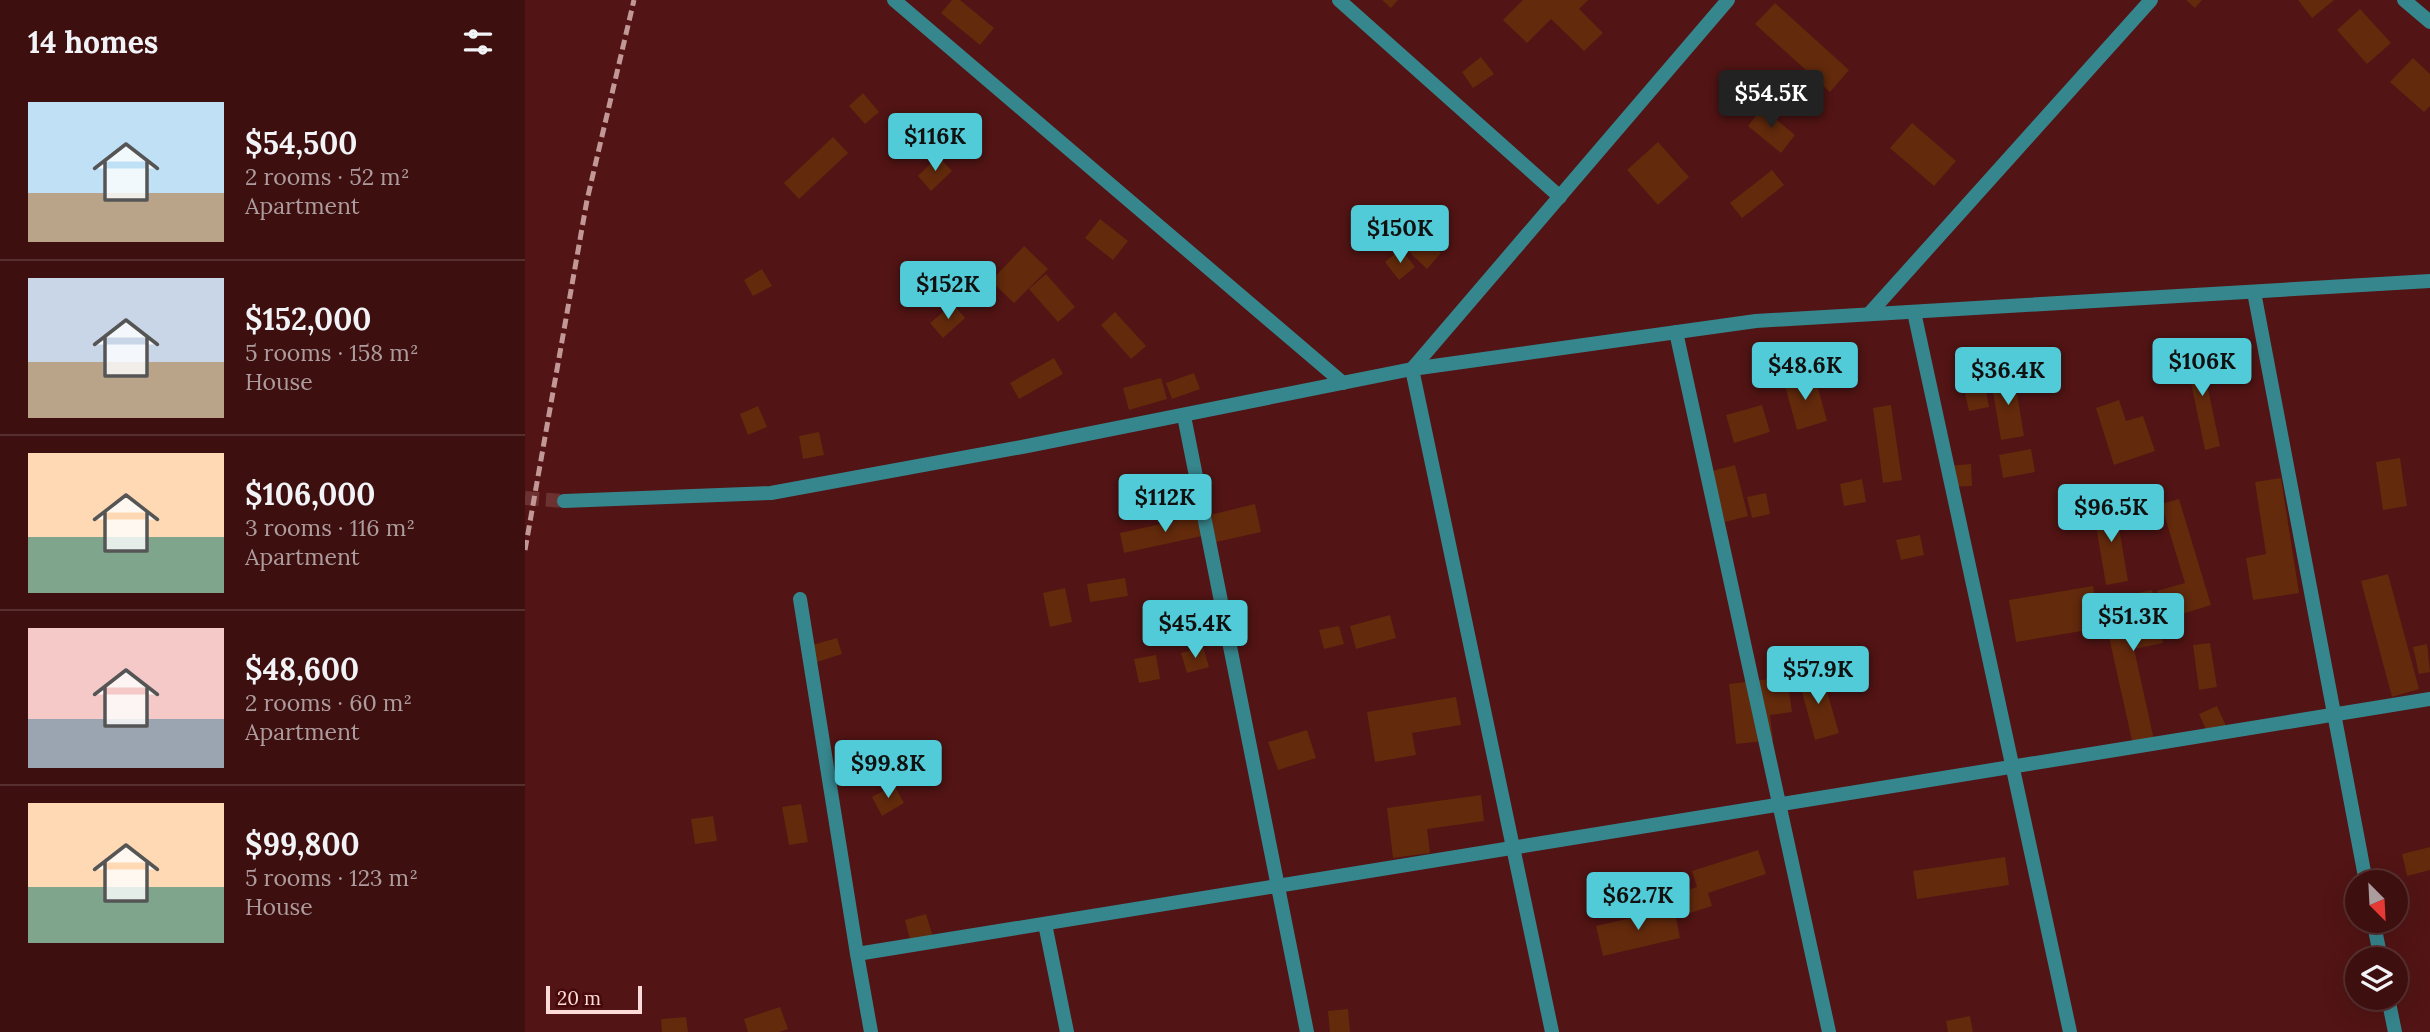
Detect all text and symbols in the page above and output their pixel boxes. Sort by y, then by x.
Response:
text: 14 homes [28,23,158,61]
icon: filters [459,23,497,61]
pin: $54.5K [1714,71,1828,130]
text: $54.5K [1735,78,1807,107]
pin: $116K [886,114,984,173]
text: $116K [904,121,966,150]
text: $54,500 [245,124,357,162]
icon: home [84,130,168,214]
text: 2 rooms · 52 m² [245,162,410,191]
text: Apartment [245,191,360,220]
pin: $150K [1351,205,1449,265]
text: $150K [1367,213,1433,242]
pin: $152K [899,262,997,321]
text: $152K [916,269,980,298]
text: $152,000 [245,300,371,338]
icon: home [84,306,168,390]
text: 5 rooms · 158 m² [245,338,419,367]
pin: $106K [2153,338,2251,398]
pin: $48.6K [1748,342,1862,402]
text: $106K [2168,346,2236,375]
pin: $36.4K [1951,348,2065,407]
text: $48.6K [1768,350,1842,379]
text: $36.4K [1971,355,2045,384]
text: House [245,367,313,396]
text: $106,000 [245,475,375,513]
pin: $112K [1116,475,1214,534]
icon: home [84,481,168,565]
text: $112K [1135,482,1195,511]
pin: $96.5K [2054,484,2168,544]
text: $96.5K [2074,492,2148,521]
text: 3 rooms · 116 m² [245,513,415,542]
text: Apartment [245,542,360,571]
pin: $51.3K [2076,594,2190,653]
pin: $45.4K [1138,600,1252,660]
text: $51.3K [2098,601,2168,630]
text: $45.4K [1159,608,1231,637]
pin: $57.9K [1761,646,1875,706]
text: $48,600 [245,650,359,688]
text: $57.9K [1783,654,1853,683]
icon: home [84,656,168,740]
text: 2 rooms · 60 m² [245,688,412,717]
text: Apartment [245,717,360,746]
pin: $99.8K [831,740,945,800]
text: $99.8K [851,748,925,777]
text: $99,800 [245,825,360,863]
icon: home [84,831,168,915]
text: 5 rooms · 123 m² [245,863,418,892]
north arrow [2345,870,2408,933]
map controls [2345,870,2408,1010]
pin: $62.7K [1581,872,1695,932]
text: $62.7K [1603,880,1673,909]
text: House [245,892,313,921]
button: layers [2345,947,2408,1010]
scale bar [546,983,642,1015]
text: 20 m [557,986,601,1010]

